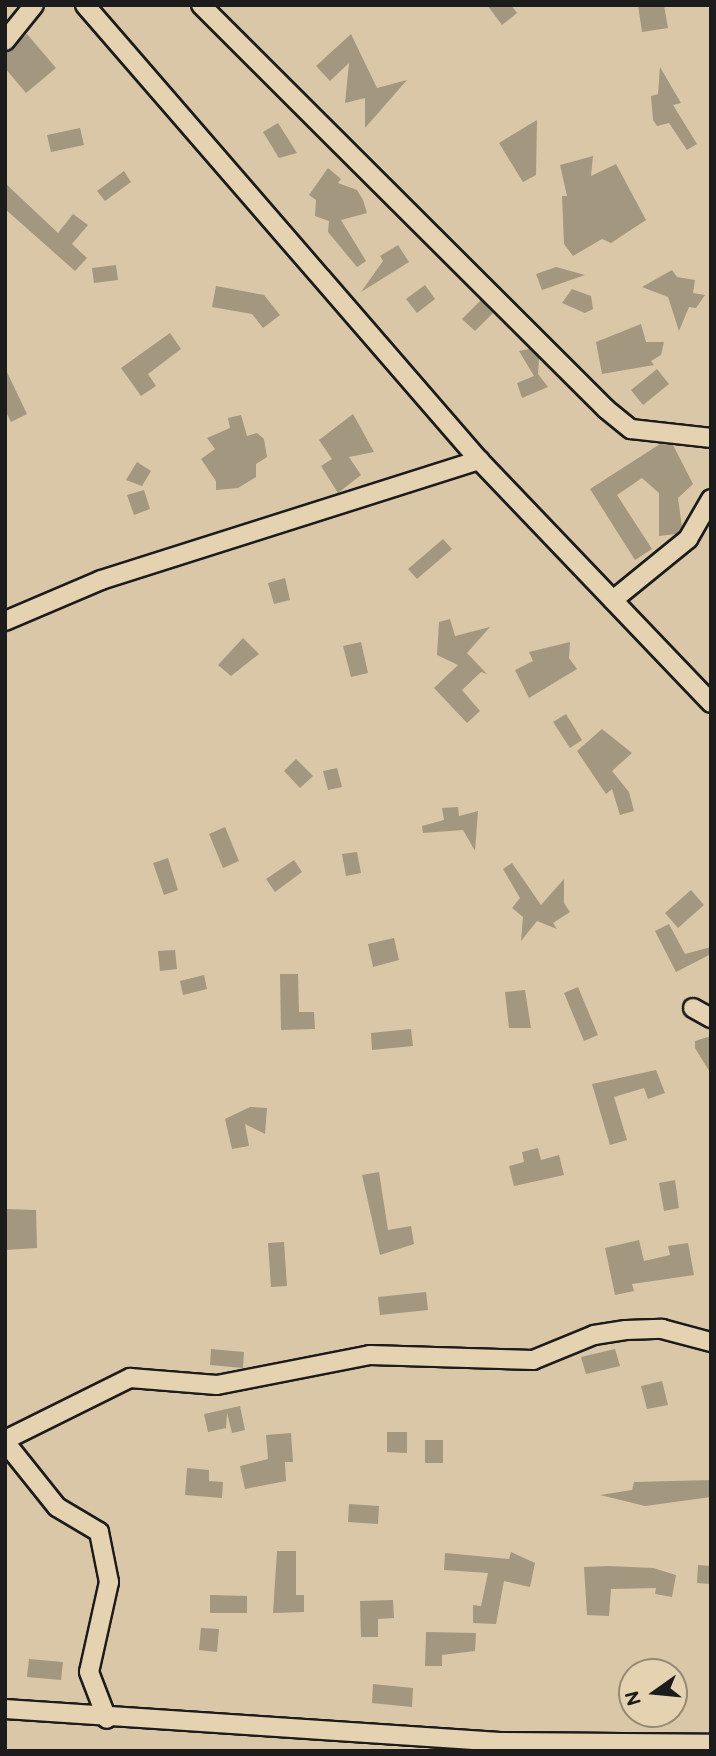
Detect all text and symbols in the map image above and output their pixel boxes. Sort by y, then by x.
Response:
north arrow [618,1658,688,1728]
text: N [621,1688,647,1708]

